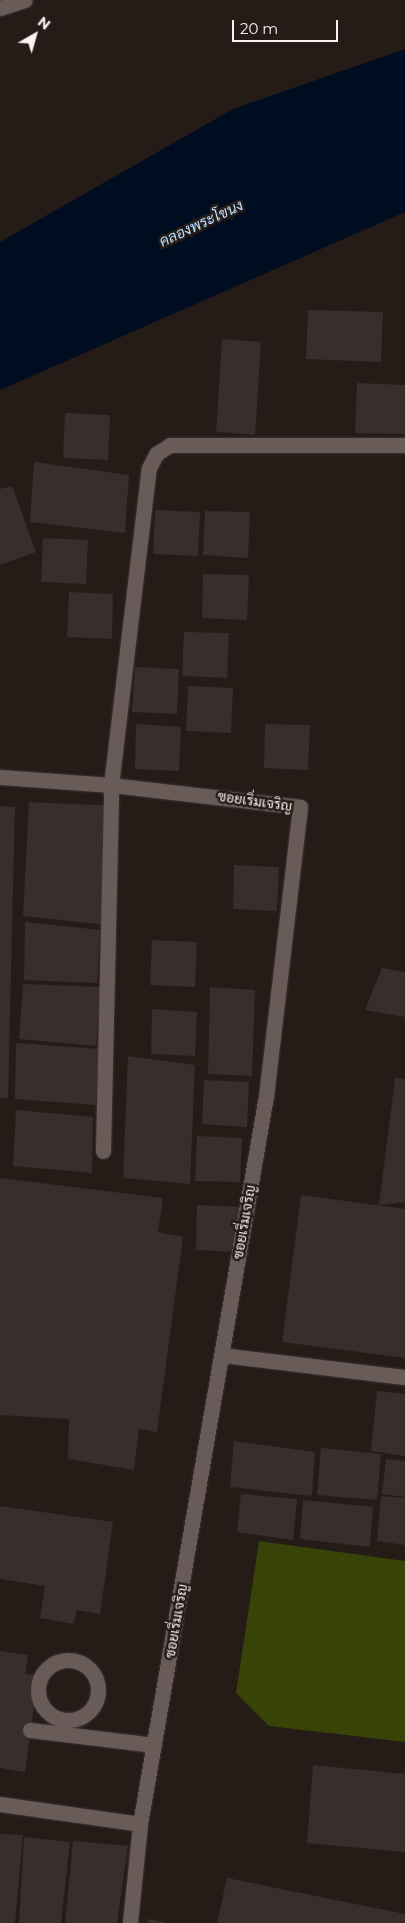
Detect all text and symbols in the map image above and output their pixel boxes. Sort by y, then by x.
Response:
north arrow [10,10,60,60]
scale bar [235,10,341,42]
text: N [34,13,54,34]
text: 20 m [240,19,278,38]
water label: คลองพระโขนง [156,196,246,250]
street label: ซอยเริ่มเจริญ [217,787,293,815]
street label: ซอยเริ่มเจริญ [229,1184,259,1260]
street label: ซอยเริ่มเจริญ [161,1583,191,1659]

